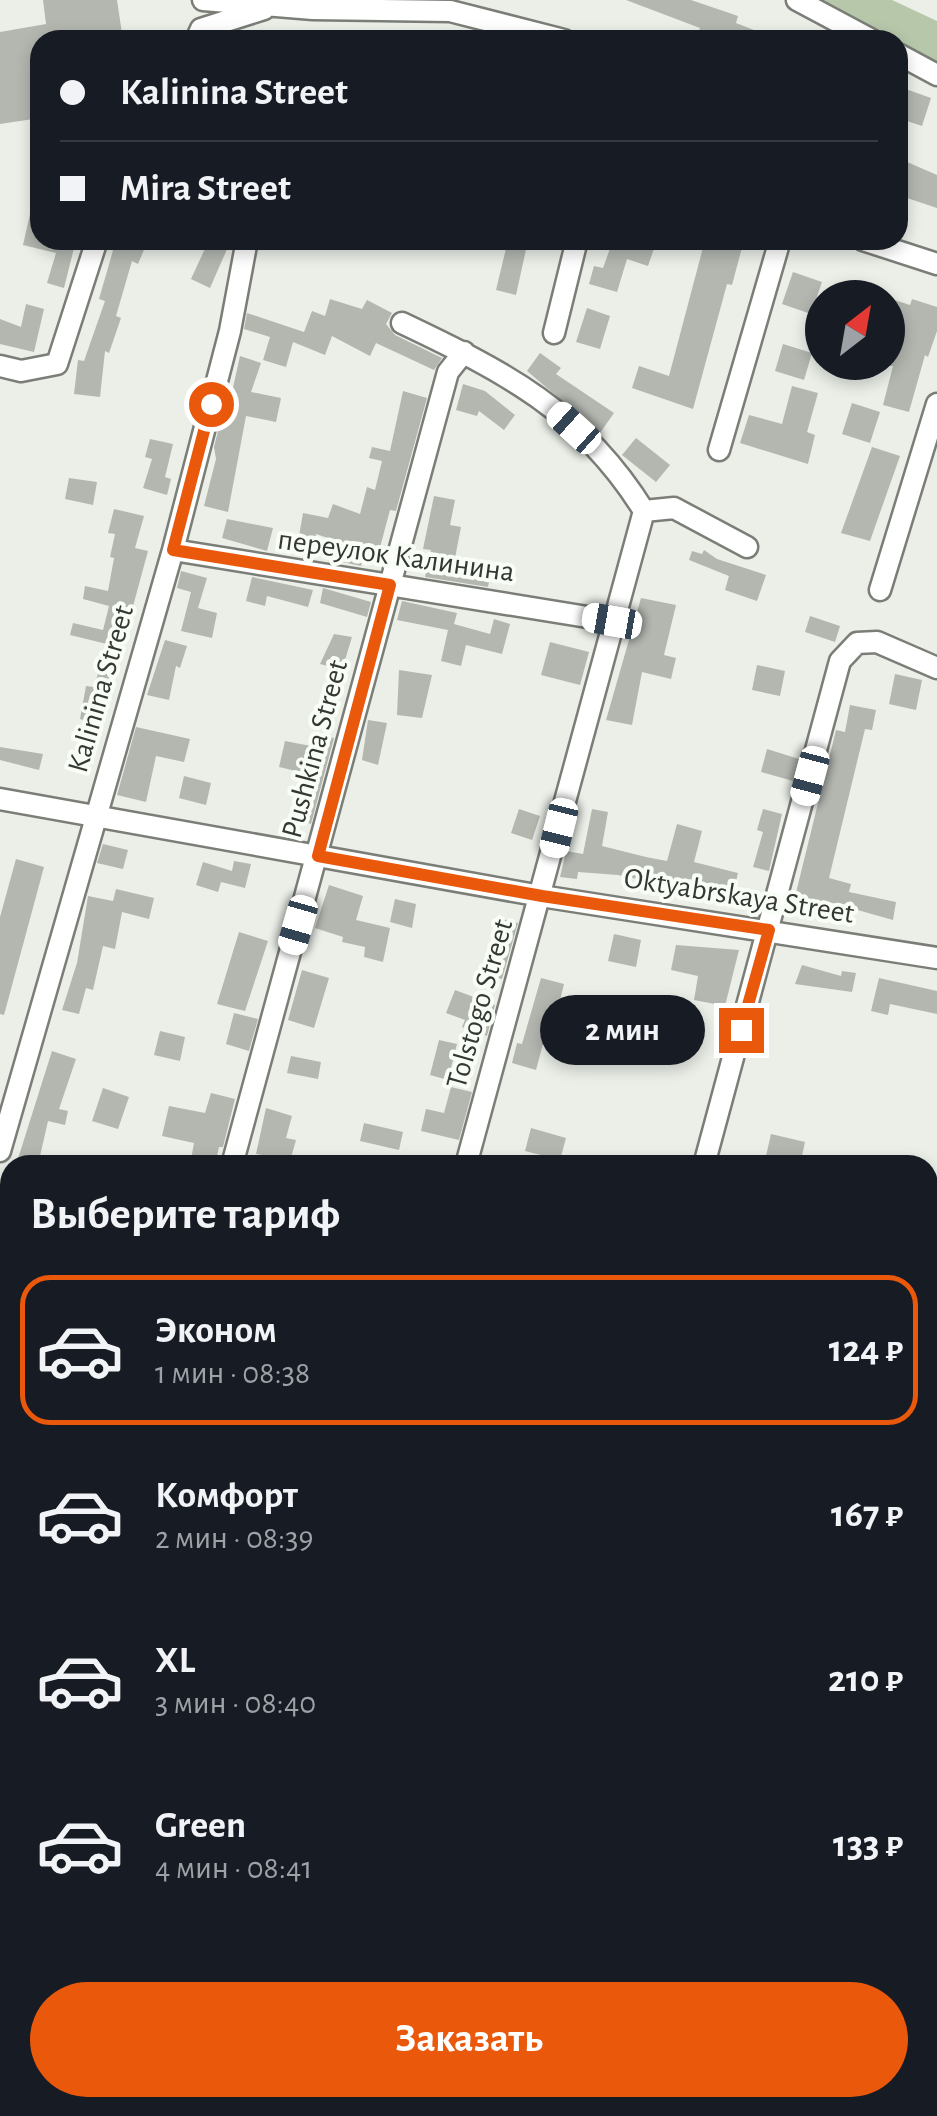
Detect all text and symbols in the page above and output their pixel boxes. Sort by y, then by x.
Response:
text: Kalinina Street [120,74,348,112]
text: Mira Street [120,170,291,208]
north arrow [805,280,905,380]
map controls [805,280,905,380]
route start [189,382,234,427]
car [542,397,606,459]
street label: переулок Калинина [276,525,516,587]
car [580,601,644,641]
street label: Kalinina Street [63,602,139,776]
street label: Pushkina Street [277,656,353,841]
car [788,743,832,809]
car [537,795,581,861]
street label: Oktyabrskaya Street [622,863,857,929]
car [275,892,321,958]
street label: Tolstogo Street [441,915,519,1092]
callout: 2 мин [541,995,706,1065]
route end [719,1008,764,1053]
text: 2 мин [585,1014,660,1046]
text: Выберите тариф [30,1192,340,1237]
icon: car [35,1305,125,1395]
text: Эконом [155,1312,277,1350]
text: 124 ₽ [829,1331,903,1369]
text: 1 мин · 08:38 [155,1357,310,1389]
icon: car [35,1470,125,1560]
text: Комфорт [155,1477,298,1515]
text: 167 ₽ [831,1496,903,1534]
text: 2 мин · 08:39 [155,1522,314,1554]
icon: car [35,1635,125,1725]
text: XL [155,1642,195,1680]
text: 210 ₽ [828,1661,903,1699]
text: 3 мин · 08:40 [155,1687,316,1719]
icon: car [35,1800,125,1890]
text: Green [155,1807,246,1845]
text: 133 ₽ [833,1826,903,1864]
text: 4 мин · 08:41 [155,1852,313,1884]
button: Заказать [30,1982,908,2097]

